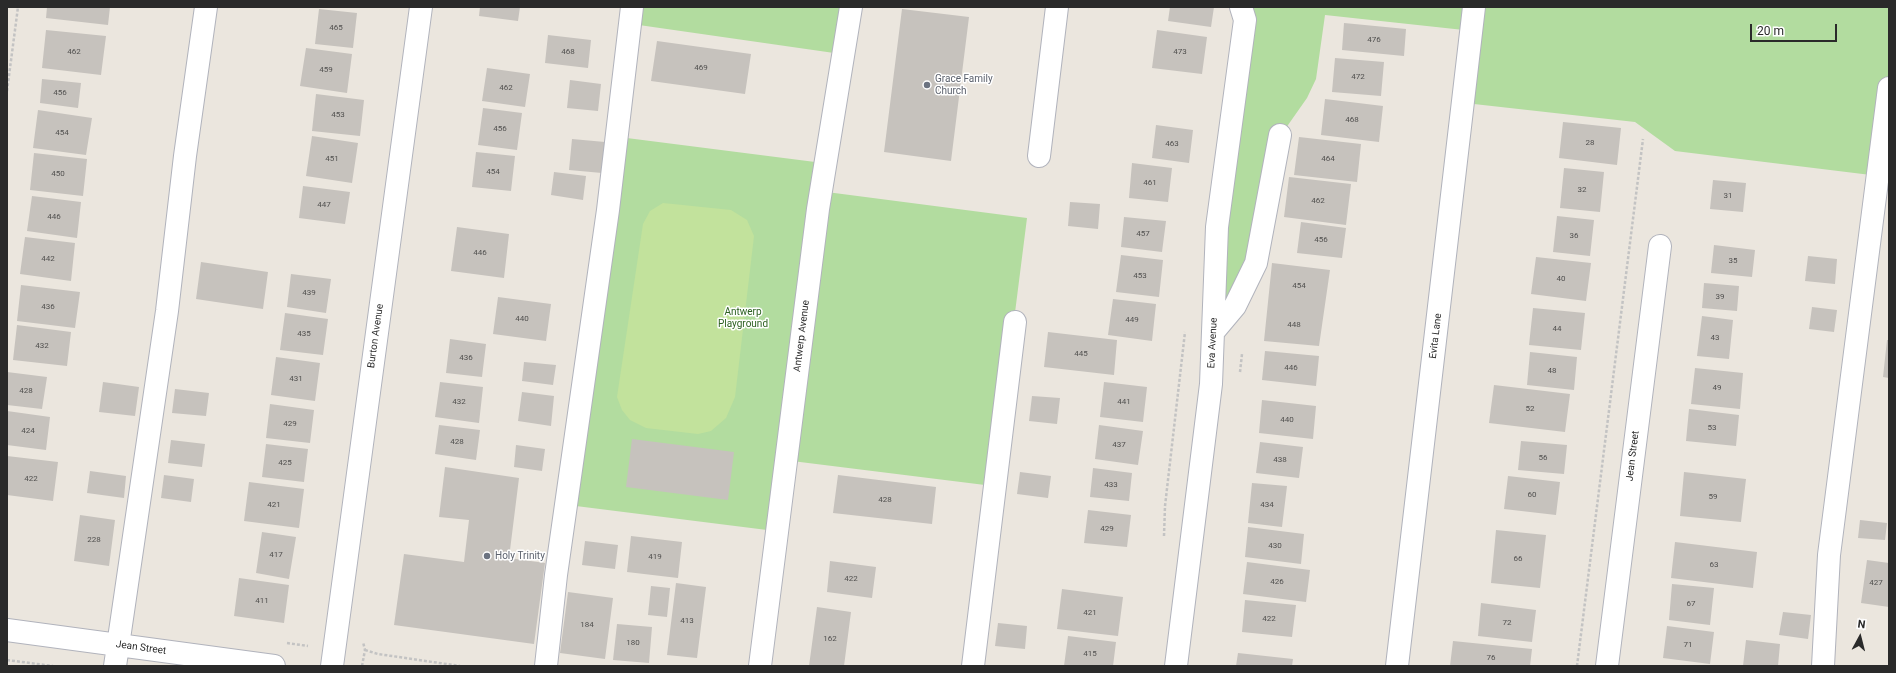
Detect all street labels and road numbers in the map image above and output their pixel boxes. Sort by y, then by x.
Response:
street label: Antwerp Avenue [792,299,812,373]
street label: Burton Avenue [366,303,386,369]
street label: Evita Lane [1427,313,1445,359]
street label: Eva Avenue [1206,317,1220,369]
street label: Jean Street [1624,430,1642,482]
street label: Jean Street [115,639,167,657]

